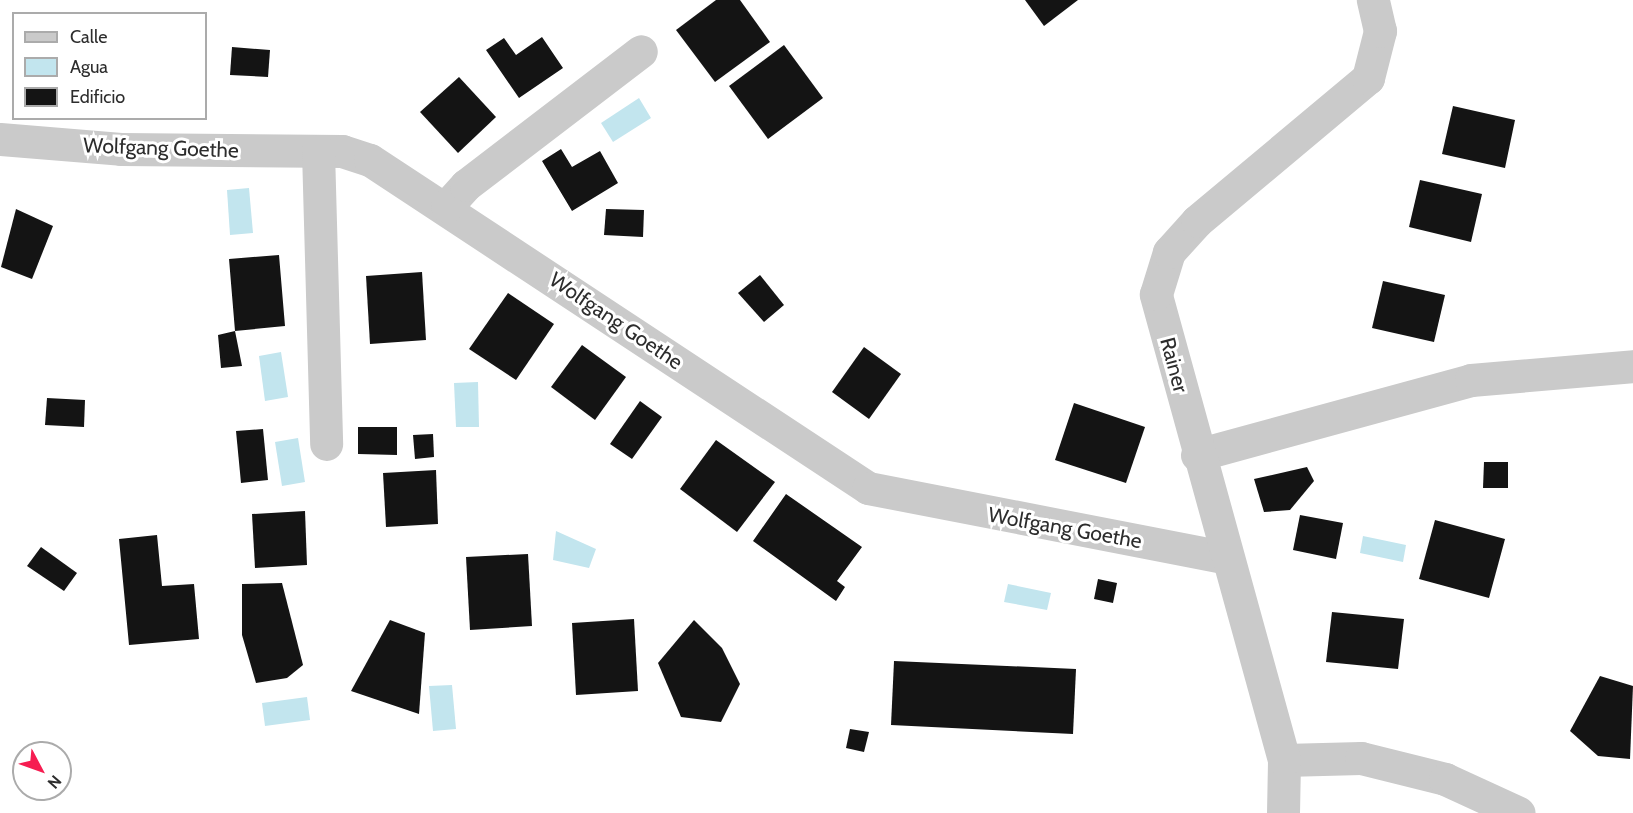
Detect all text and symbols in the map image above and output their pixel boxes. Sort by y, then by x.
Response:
legend [12,12,207,120]
text: Calle [70,26,107,48]
text: Agua [70,56,108,78]
text: Edificio [70,86,125,108]
street label: Wolfgang Goethe [83,133,239,163]
street label: Wolfgang Goethe [545,267,687,375]
street label: Rainer [1155,335,1193,395]
street label: Wolfgang Goethe [986,502,1144,554]
north arrow [12,741,72,801]
text: N [44,771,65,792]

